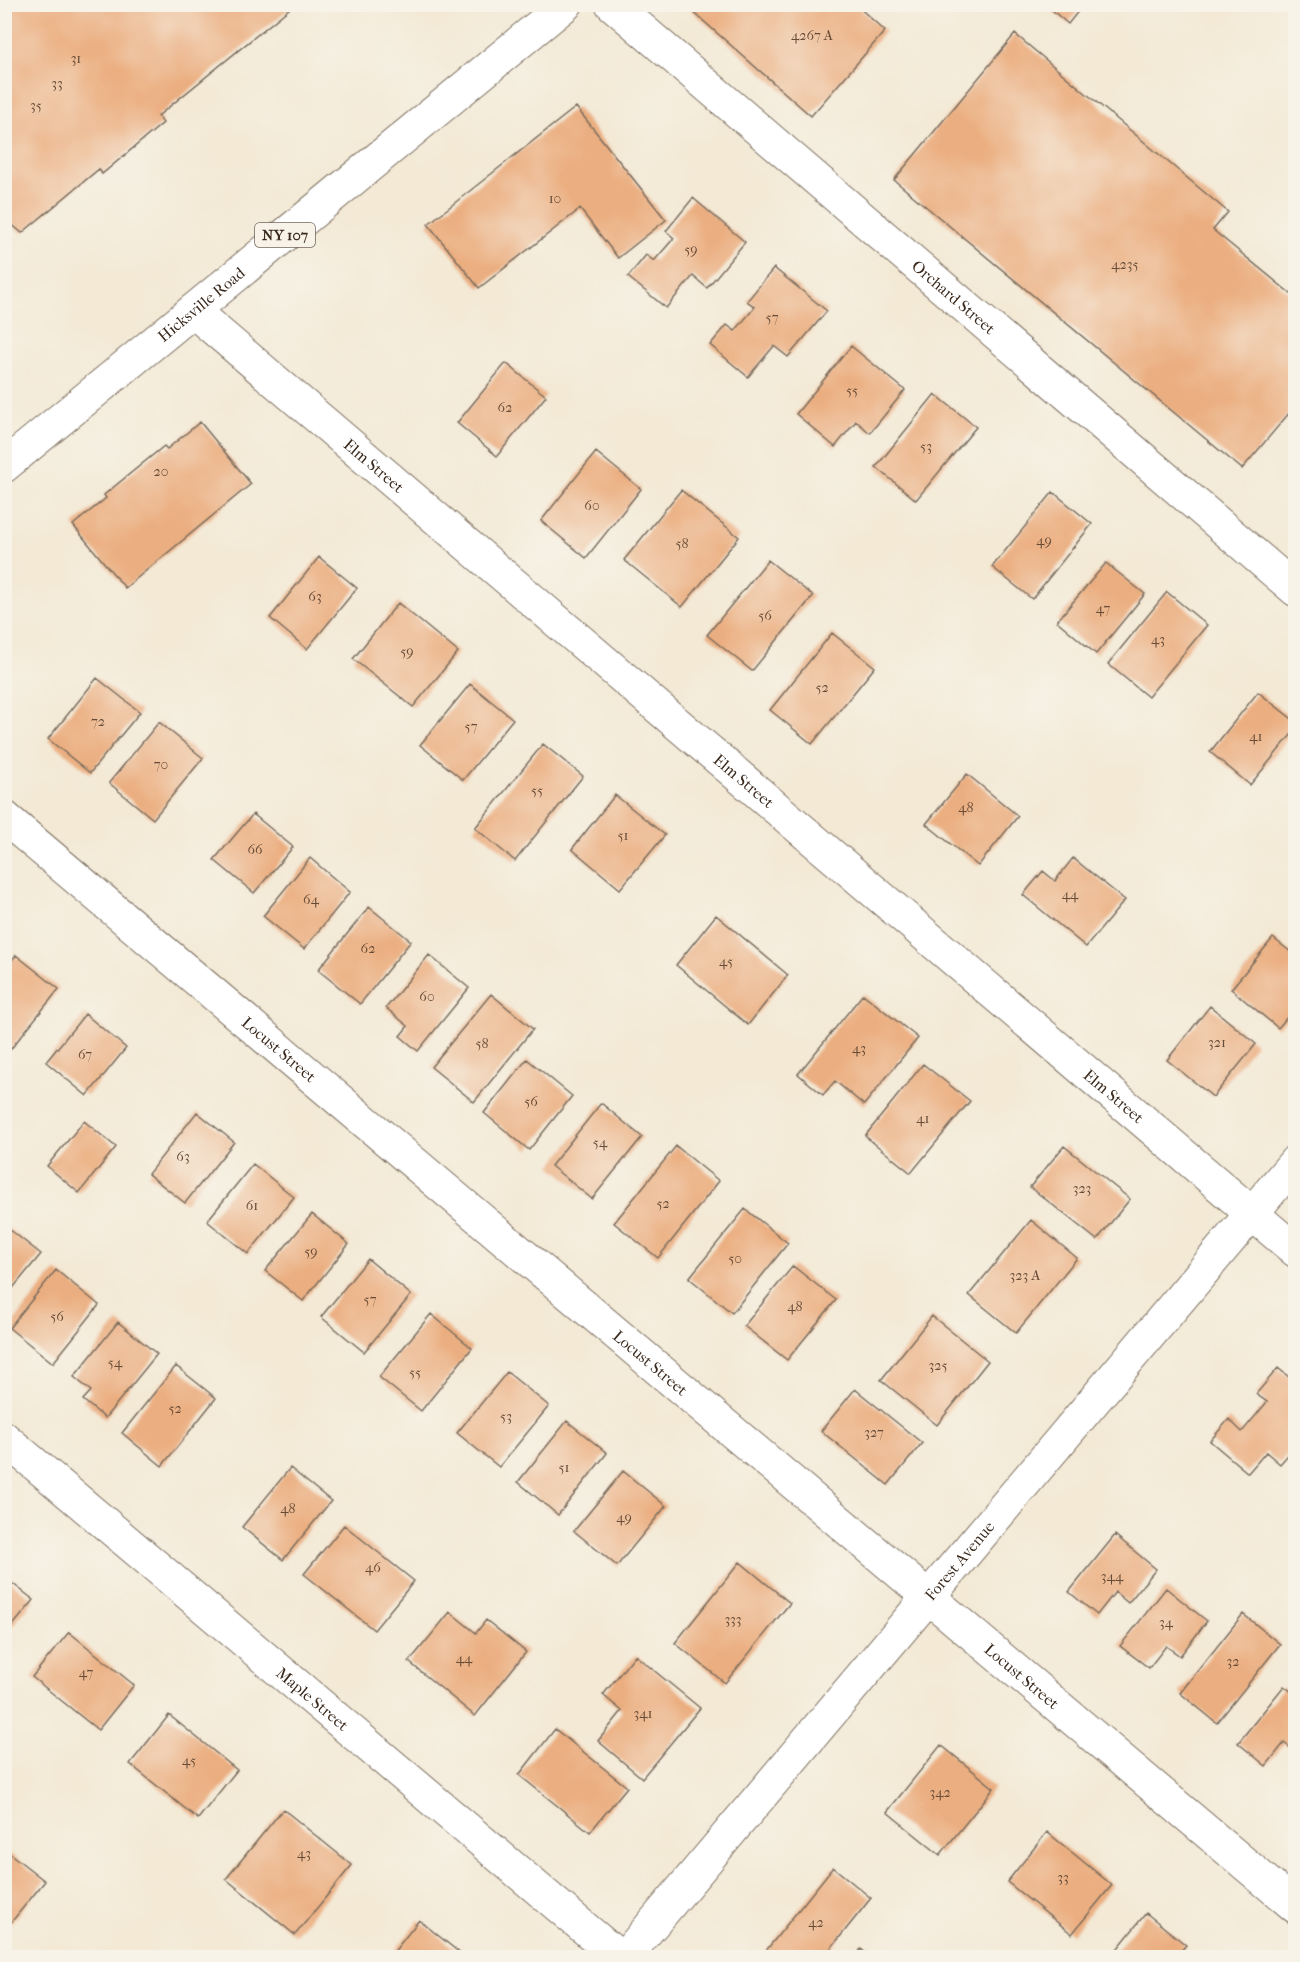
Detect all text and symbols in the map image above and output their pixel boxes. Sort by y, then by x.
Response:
house number: 4267 A [791,27,834,44]
house number: 31 [71,50,81,67]
house number: 33 [51,75,63,92]
house number: 35 [30,97,42,114]
house number: 10 [549,190,561,207]
road number: NY 107 [255,223,315,247]
house number: 59 [684,241,698,258]
street label: Orchard Street [908,256,999,338]
house number: 4235 [1111,256,1139,273]
street label: Hicksville Road [154,263,249,346]
house number: 57 [766,309,779,326]
house number: 55 [846,382,858,399]
house number: 62 [498,399,512,416]
street label: Elm Street [340,435,408,497]
house number: 53 [920,438,932,455]
house number: 20 [154,463,168,480]
house number: 60 [584,497,600,514]
house number: 49 [1036,532,1052,549]
house number: 58 [675,535,689,552]
house number: 63 [308,588,322,605]
house number: 47 [1096,600,1111,617]
house number: 56 [758,607,772,624]
house number: 43 [1151,631,1165,648]
house number: 59 [400,643,414,660]
house number: 52 [815,679,829,696]
house number: 72 [91,713,105,730]
house number: 57 [465,718,478,735]
house number: 41 [1249,728,1263,745]
street label: Elm Street [710,750,778,812]
house number: 70 [154,756,168,773]
house number: 55 [531,782,543,799]
house number: 48 [958,799,974,816]
house number: 51 [617,827,629,844]
house number: 66 [247,841,263,858]
house number: 44 [1062,886,1079,903]
house number: 64 [303,891,320,908]
house number: 62 [361,940,375,957]
house number: 45 [719,953,733,970]
house number: 60 [419,988,435,1005]
street label: Locust Street [238,1013,320,1086]
house number: 321 [1208,1034,1226,1051]
house number: 58 [475,1035,489,1052]
house number: 43 [852,1040,866,1057]
house number: 67 [78,1046,92,1063]
street label: Elm Street [1080,1065,1148,1127]
house number: 56 [524,1093,538,1110]
house number: 41 [916,1110,930,1127]
house number: 54 [593,1134,608,1151]
house number: 63 [176,1148,190,1165]
house number: 323 [1073,1180,1091,1197]
house number: 52 [656,1195,670,1212]
house number: 61 [246,1197,258,1214]
house number: 59 [304,1243,318,1260]
house number: 50 [728,1250,742,1267]
house number: 323 A [1010,1267,1041,1284]
house number: 57 [364,1291,377,1308]
house number: 48 [787,1298,803,1315]
house number: 56 [50,1308,64,1325]
street label: Locust Street [609,1326,692,1400]
house number: 54 [108,1354,123,1371]
house number: 325 [929,1357,948,1374]
house number: 55 [409,1364,421,1381]
house number: 52 [168,1400,182,1417]
house number: 53 [500,1408,512,1425]
house number: 327 [864,1424,884,1441]
house number: 51 [558,1459,570,1476]
house number: 48 [280,1500,296,1517]
house number: 49 [616,1509,632,1526]
street label: Forest Avenue [921,1517,998,1604]
house number: 46 [365,1559,381,1576]
house number: 344 [1101,1568,1124,1585]
house number: 333 [724,1611,742,1628]
house number: 34 [1159,1614,1174,1631]
street label: Locust Street [981,1640,1063,1713]
house number: 44 [456,1650,473,1667]
house number: 32 [1227,1653,1239,1670]
street label: Maple Street [272,1663,353,1735]
house number: 47 [79,1664,94,1681]
house number: 341 [633,1705,653,1722]
house number: 45 [182,1752,196,1769]
house number: 342 [929,1784,951,1801]
house number: 43 [297,1845,311,1862]
house number: 33 [1057,1869,1069,1886]
house number: 42 [808,1914,824,1931]

